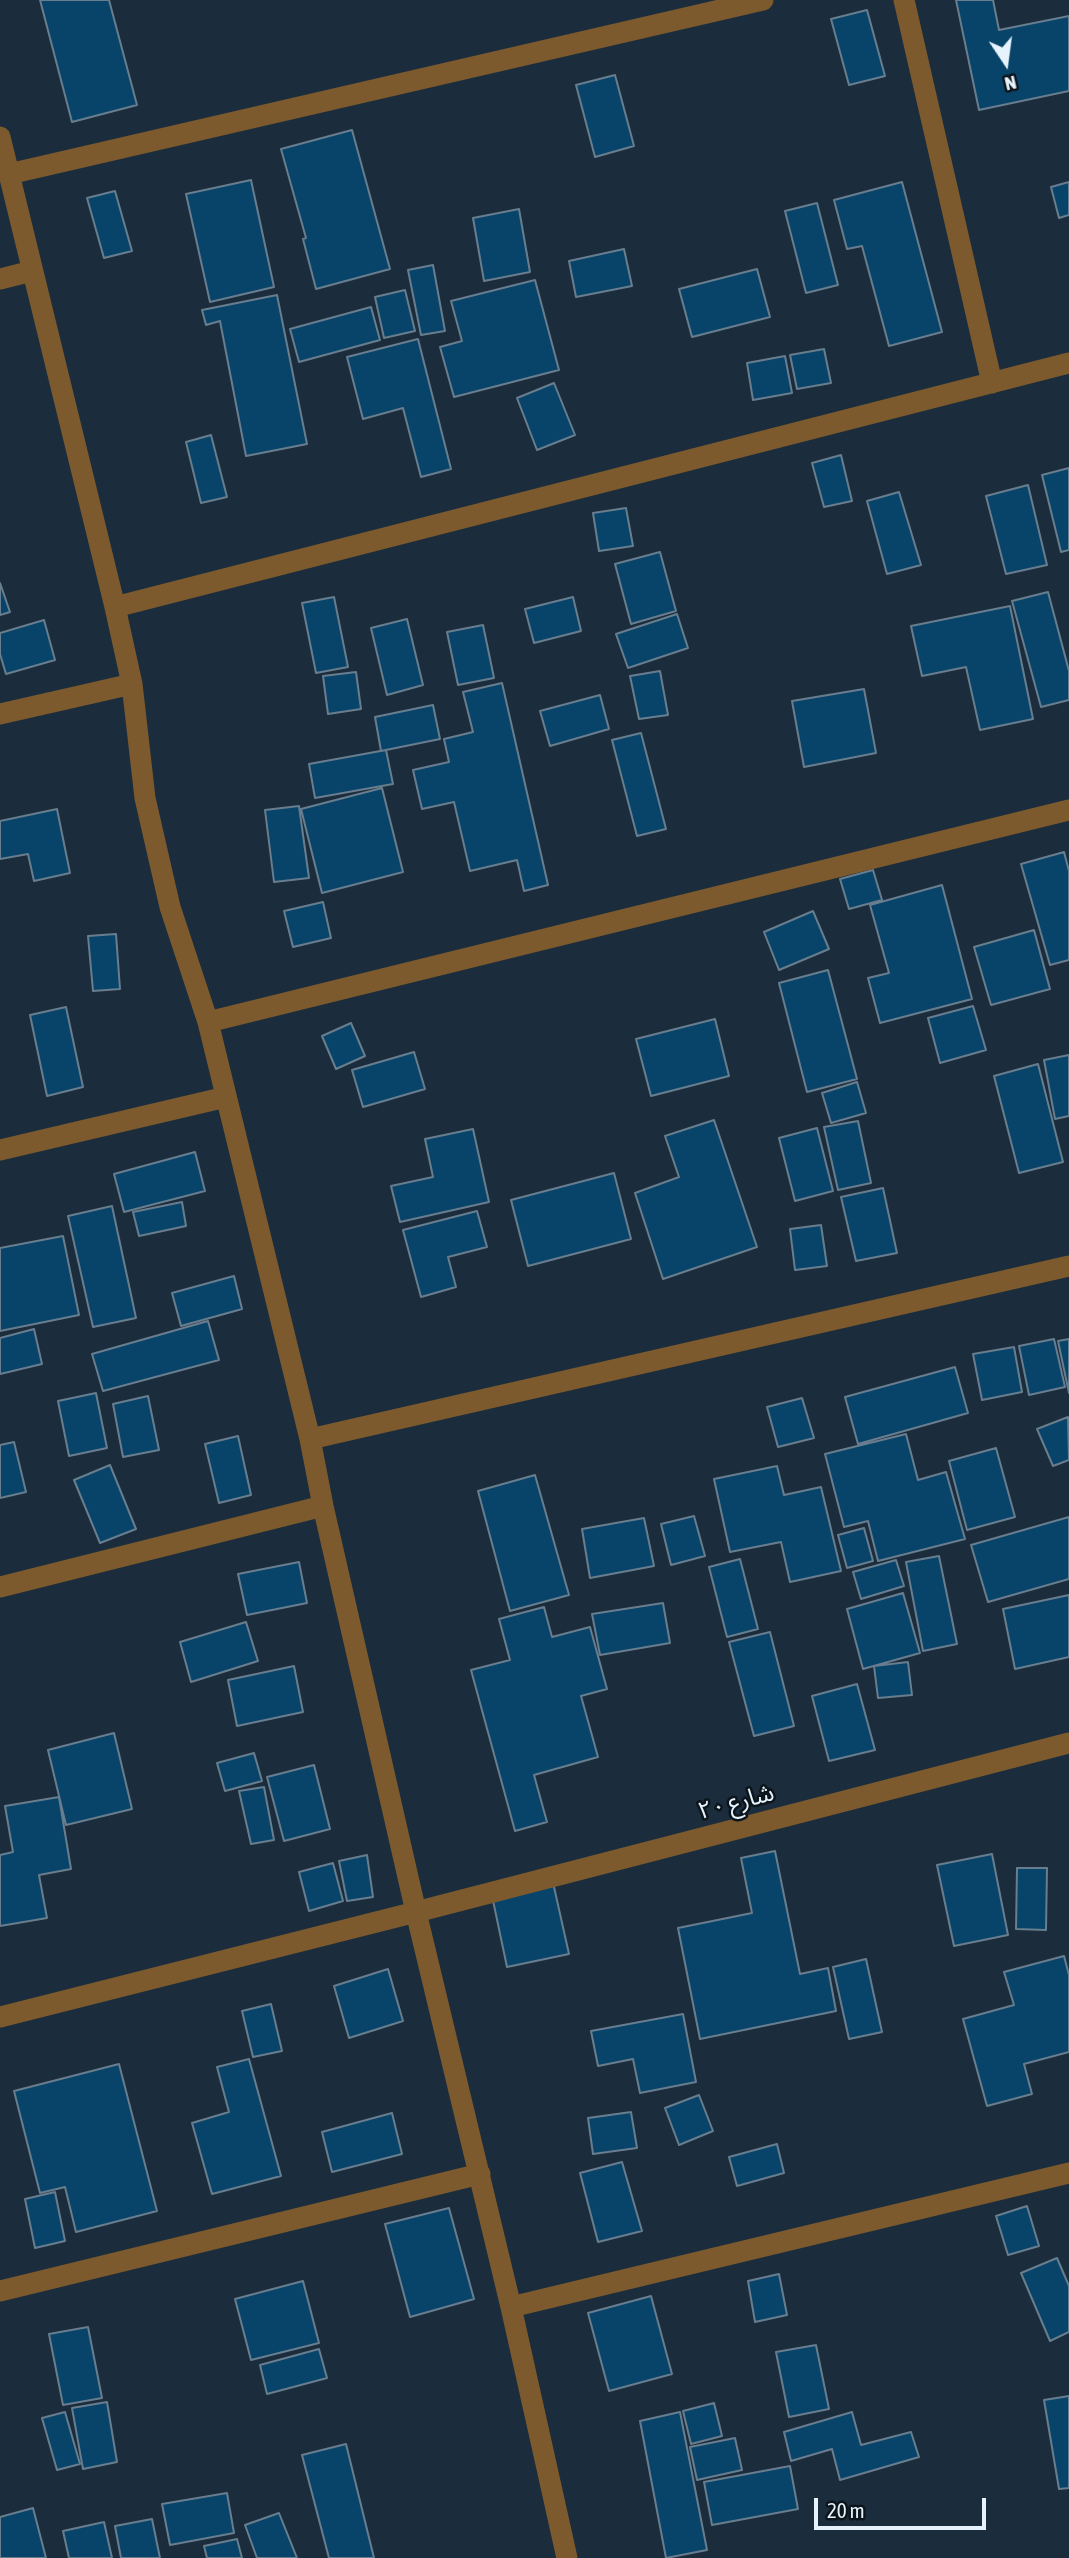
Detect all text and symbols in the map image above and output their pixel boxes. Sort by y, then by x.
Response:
north arrow [971,28,1041,98]
text: N [1003,71,1019,95]
street label: شارع ٢٠ [695,1778,777,1826]
scale bar [817,2484,988,2528]
text: 20 m [827,2498,865,2522]

